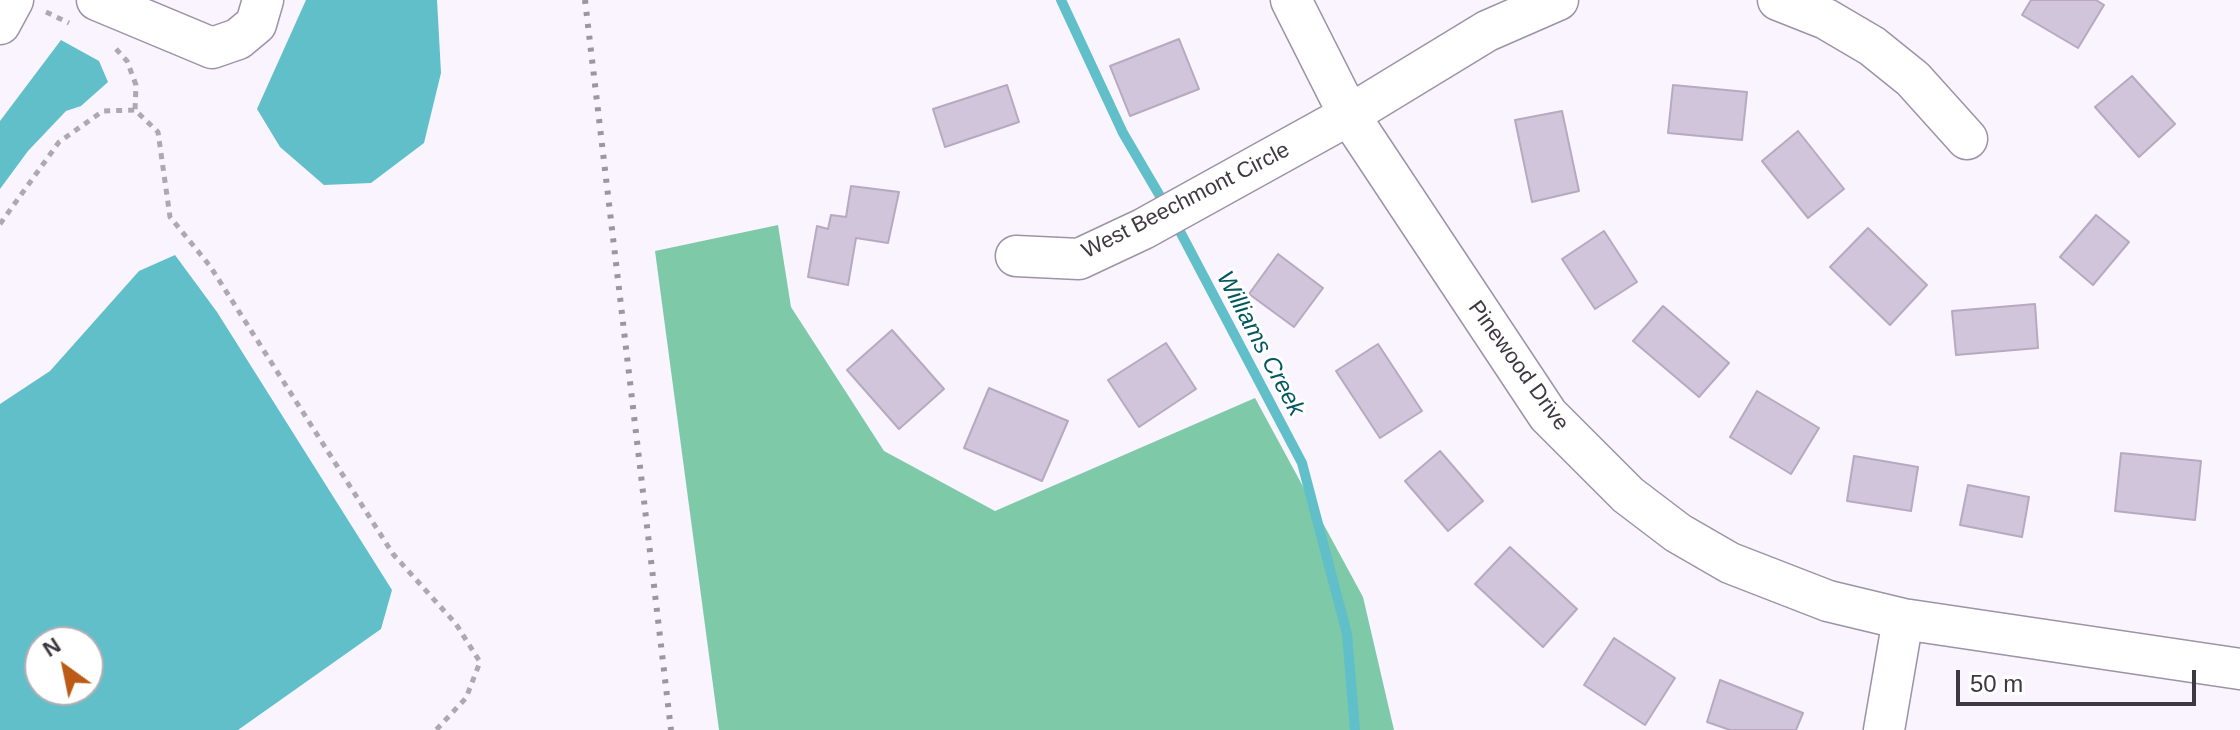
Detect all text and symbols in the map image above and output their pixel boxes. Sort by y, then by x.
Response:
street label: West Beechmont Circle [1078,137,1294,265]
water label: Williams Creek [1210,267,1310,421]
street label: Pinewood Drive [1462,296,1574,436]
north arrow [24,626,104,706]
text: N [38,632,65,662]
scale bar [1960,654,2200,704]
text: 50 m [1970,670,2023,697]

